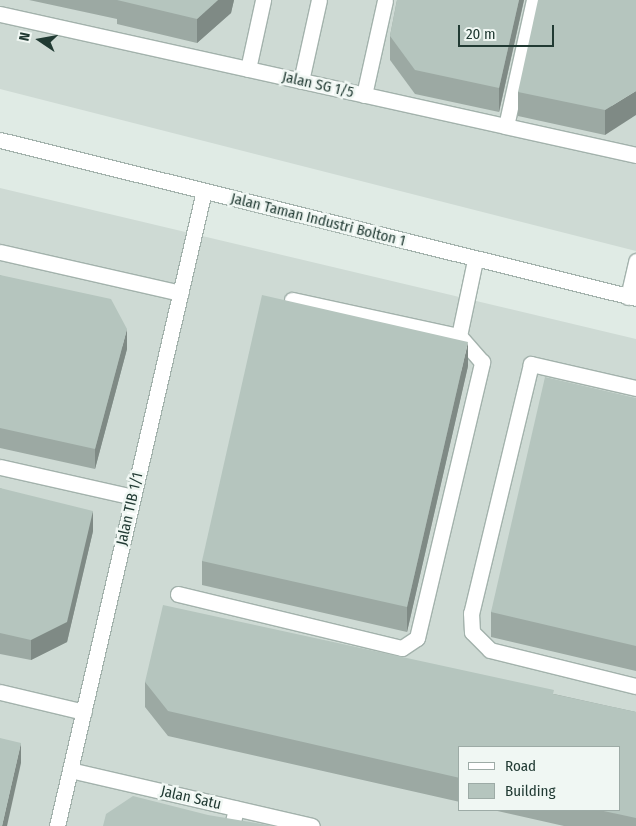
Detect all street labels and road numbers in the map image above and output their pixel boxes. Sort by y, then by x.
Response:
street label: Jalan SG 1/5 [280,68,356,102]
street label: Jalan Taman Industri Bolton 1 [229,190,407,250]
street label: Jalan TIB 1/1 [113,471,147,547]
street label: Jalan Satu [159,782,223,814]

